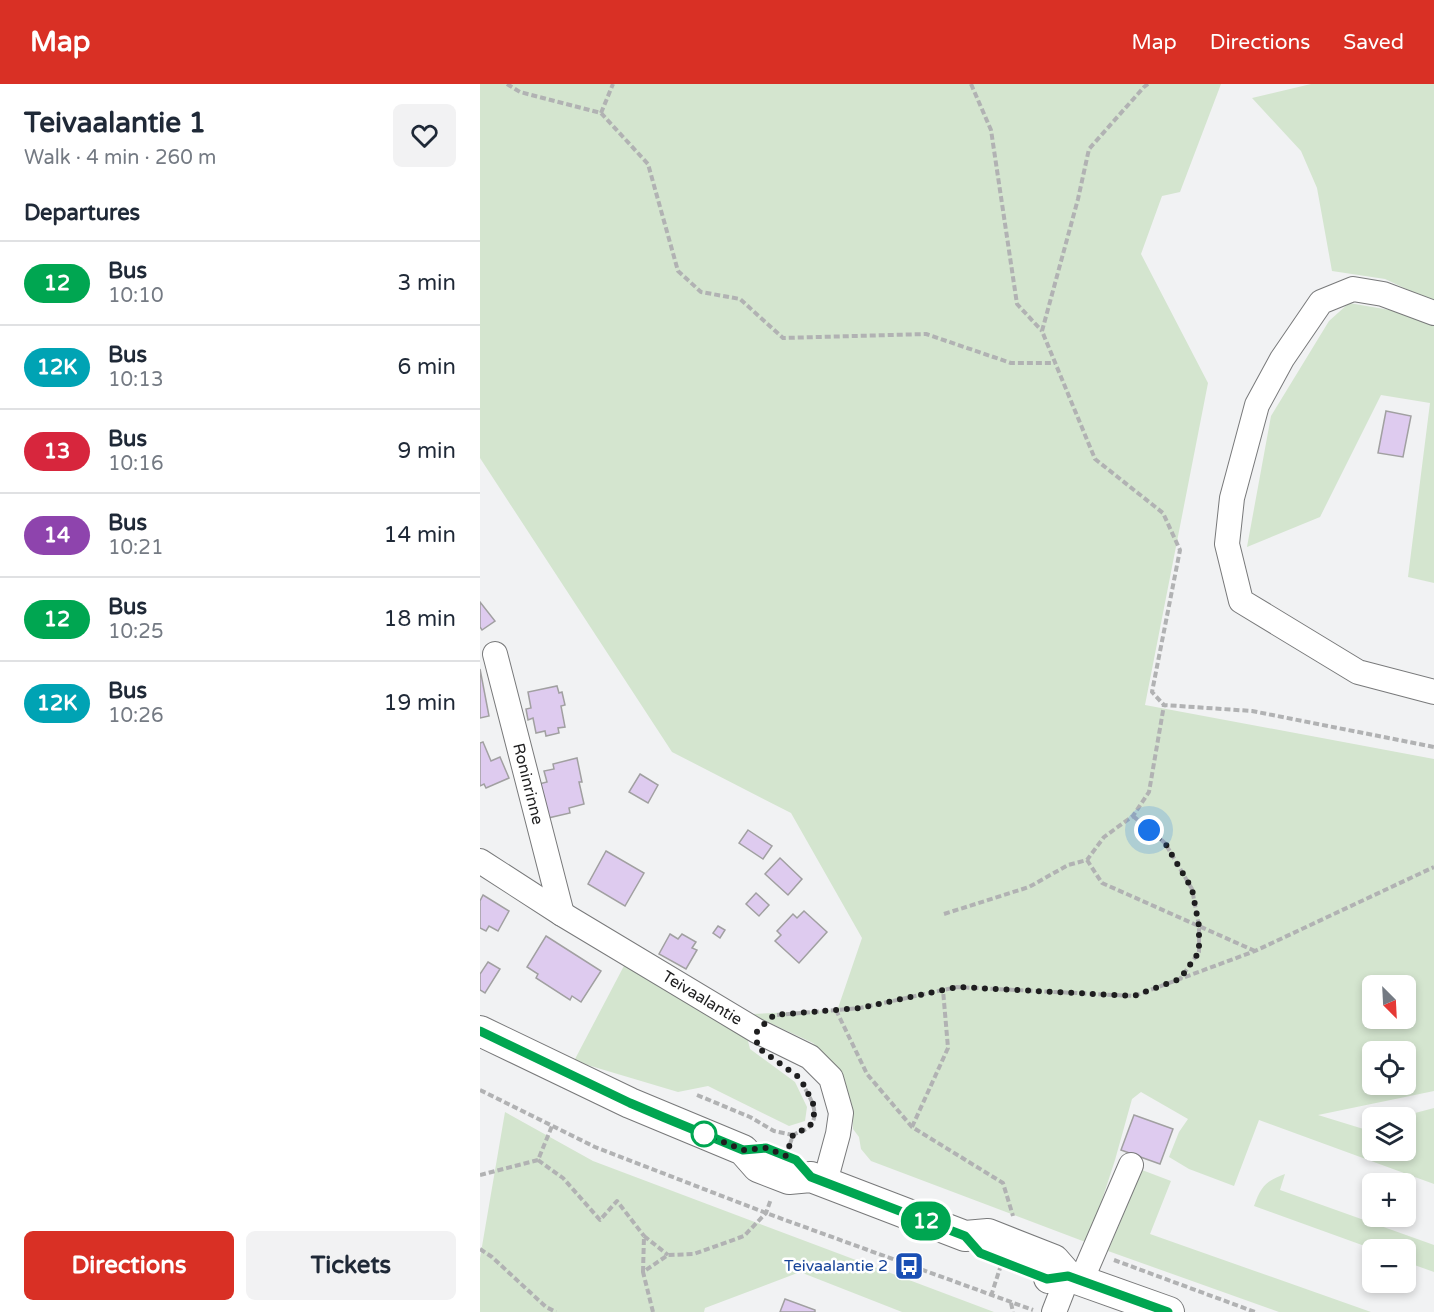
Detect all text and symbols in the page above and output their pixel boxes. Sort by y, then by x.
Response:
text: Map [30,25,90,59]
text: Map [1131,30,1177,55]
text: Directions [1210,30,1310,55]
text: Saved [1343,30,1404,55]
button: heart [393,104,456,167]
text: Teivaalantie 1 [24,106,206,140]
text: Walk · 4 min · 260 m [24,146,216,170]
text: Departures [24,200,140,226]
text: Bus [108,258,147,284]
text: 3 min [397,270,456,296]
text: 12 [44,271,70,296]
text: 10:10 [108,284,163,308]
text: Bus [108,342,147,368]
text: 6 min [397,354,456,380]
text: 12K [37,355,77,380]
text: 10:13 [108,368,163,392]
text: Bus [108,426,147,452]
text: 9 min [397,438,456,464]
text: 13 [44,439,70,464]
text: 10:16 [108,452,163,476]
text: Bus [108,510,147,536]
text: 14 min [384,522,456,548]
text: 14 [44,523,70,548]
text: 10:21 [108,536,163,560]
text: Bus [108,594,147,620]
text: 18 min [384,606,456,632]
text: 12 [44,607,70,632]
text: 10:25 [108,620,163,644]
text: Bus [108,678,147,704]
text: 19 min [384,690,456,716]
text: 12K [37,691,77,716]
text: 10:26 [108,704,163,728]
street label: Roninrinne [508,741,548,827]
your location [1134,815,1164,845]
street label: Teivaalantie [658,966,746,1030]
north arrow [1362,975,1416,1029]
map controls [1362,975,1416,1293]
button: locate [1362,1041,1416,1095]
button: layers [1362,1107,1416,1161]
unlabelled marker [691,1121,717,1147]
button: + [1362,1173,1416,1227]
line badge: 12 [899,1202,953,1240]
text: 12 [913,1209,939,1234]
button: Directions [24,1231,234,1300]
button: Tickets [246,1231,456,1300]
button: − [1362,1239,1416,1293]
bus stop icon: Teivaalantie 2 [893,1250,925,1282]
place label: Teivaalantie 2 [784,1256,888,1276]

